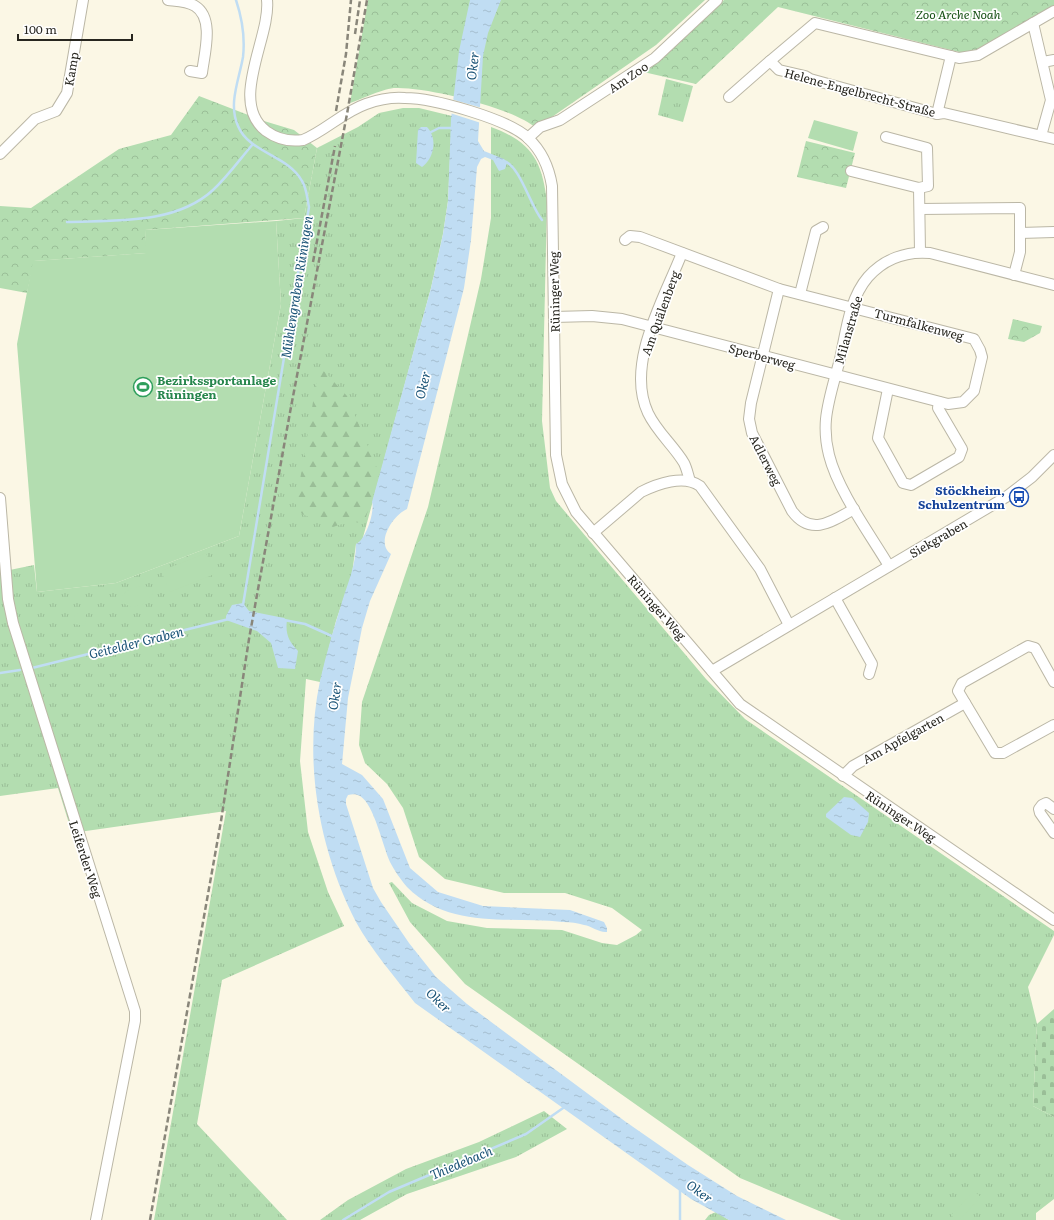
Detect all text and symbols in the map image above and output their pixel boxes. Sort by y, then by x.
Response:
park label: Zoo Arche Noah [915,5,1001,23]
scale bar [18,16,132,42]
text: 100 m [24,20,57,38]
street label: Kamp [59,51,83,87]
water label: Oker [461,51,483,81]
street label: Am Zoo [604,57,652,97]
street label: Helene-Engelbrecht-Straße [782,63,938,121]
water label: Mühlengraben Rüningen [275,214,317,360]
street label: Rüninger Weg [544,251,564,333]
street label: Am Quälenberg [636,268,684,358]
street label: Milanstraße [830,294,866,366]
street label: Turmfalkenweg [872,303,966,345]
street label: Sperberweg [727,338,798,374]
water label: Oker [409,369,435,401]
place label: Bezirkssportanlage Rüningen [157,371,276,403]
sports icon: Bezirkssportanlage Rüningen [132,376,154,398]
street label: Adlerweg [746,431,787,489]
place label: Stöckheim, Schulzentrum [918,481,1005,513]
bus stop icon: Stöckheim, Schulzentrum [1008,486,1030,508]
street label: Siekgraben [906,514,970,562]
street label: Rüninger Weg [624,570,691,644]
water label: Geitelder Graben [87,621,186,663]
water label: Oker [322,681,346,711]
street label: Am Apfelgarten [859,708,947,768]
street label: Rüninger Weg [862,786,940,846]
street label: Leiferder Weg [65,818,107,900]
water label: Oker [422,983,456,1017]
water label: Thiedebach [427,1140,495,1184]
water label: Oker [683,1175,717,1207]

